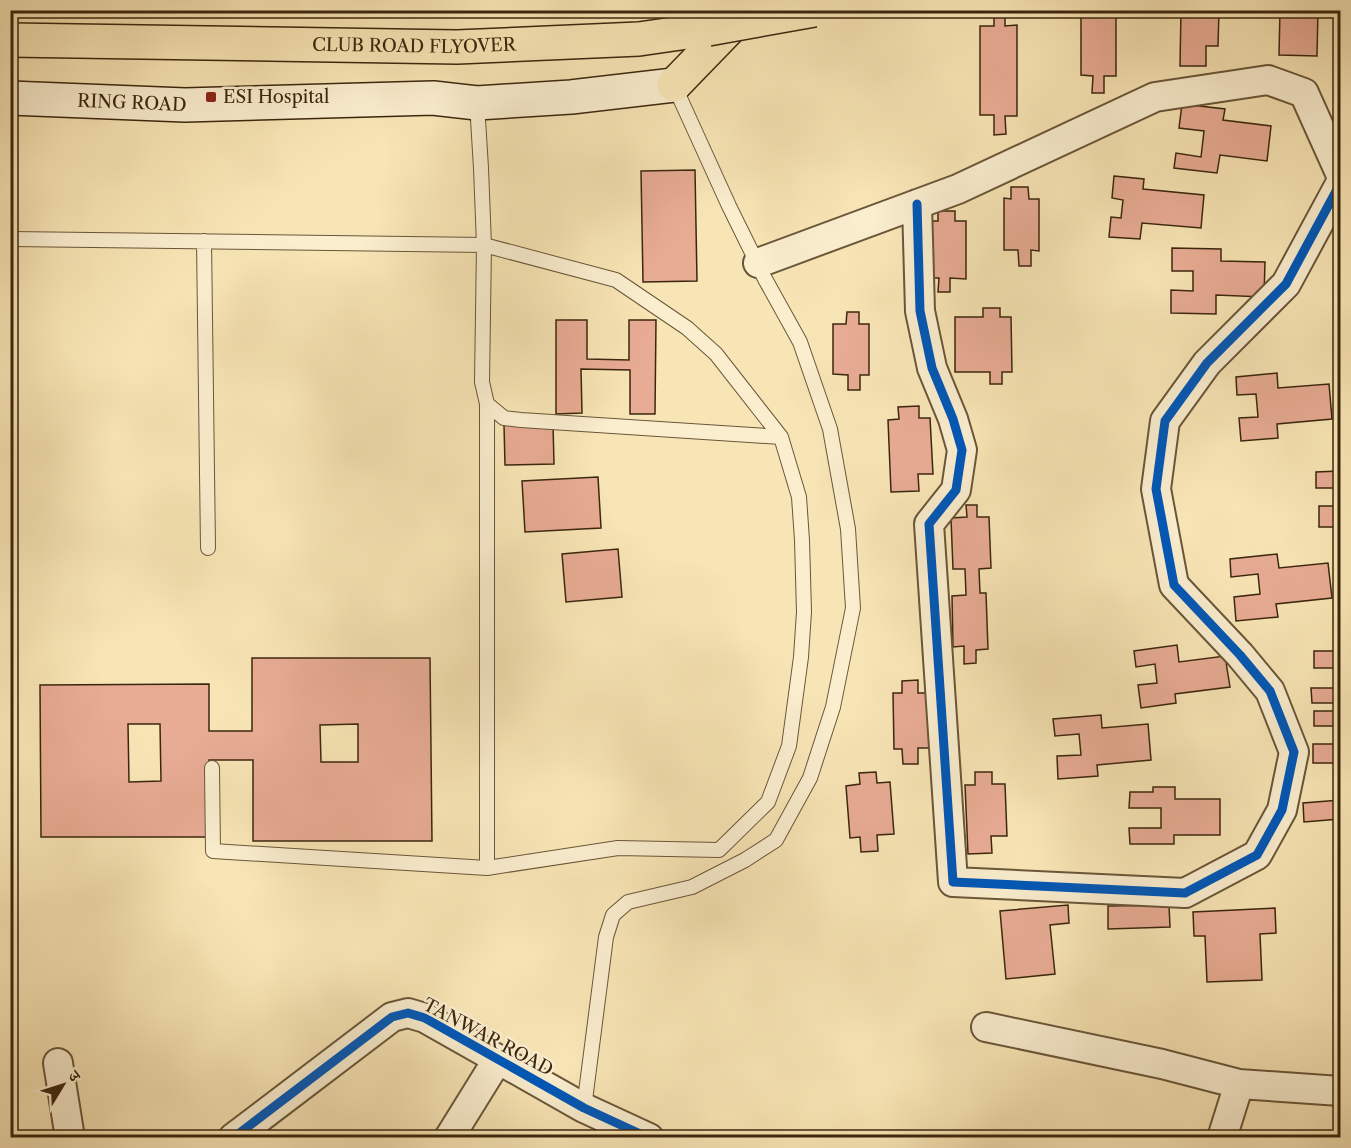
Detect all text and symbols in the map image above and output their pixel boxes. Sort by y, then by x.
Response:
street label: CLUB ROAD FLYOVER [312,33,517,58]
place label: ESI Hospital [223,86,329,108]
street label: RING ROAD [77,90,187,116]
marker: ESI Hospital [204,90,218,104]
street label: TANWAR ROAD [419,993,557,1081]
north arrow [33,1055,93,1115]
text: उ [64,1066,86,1087]

